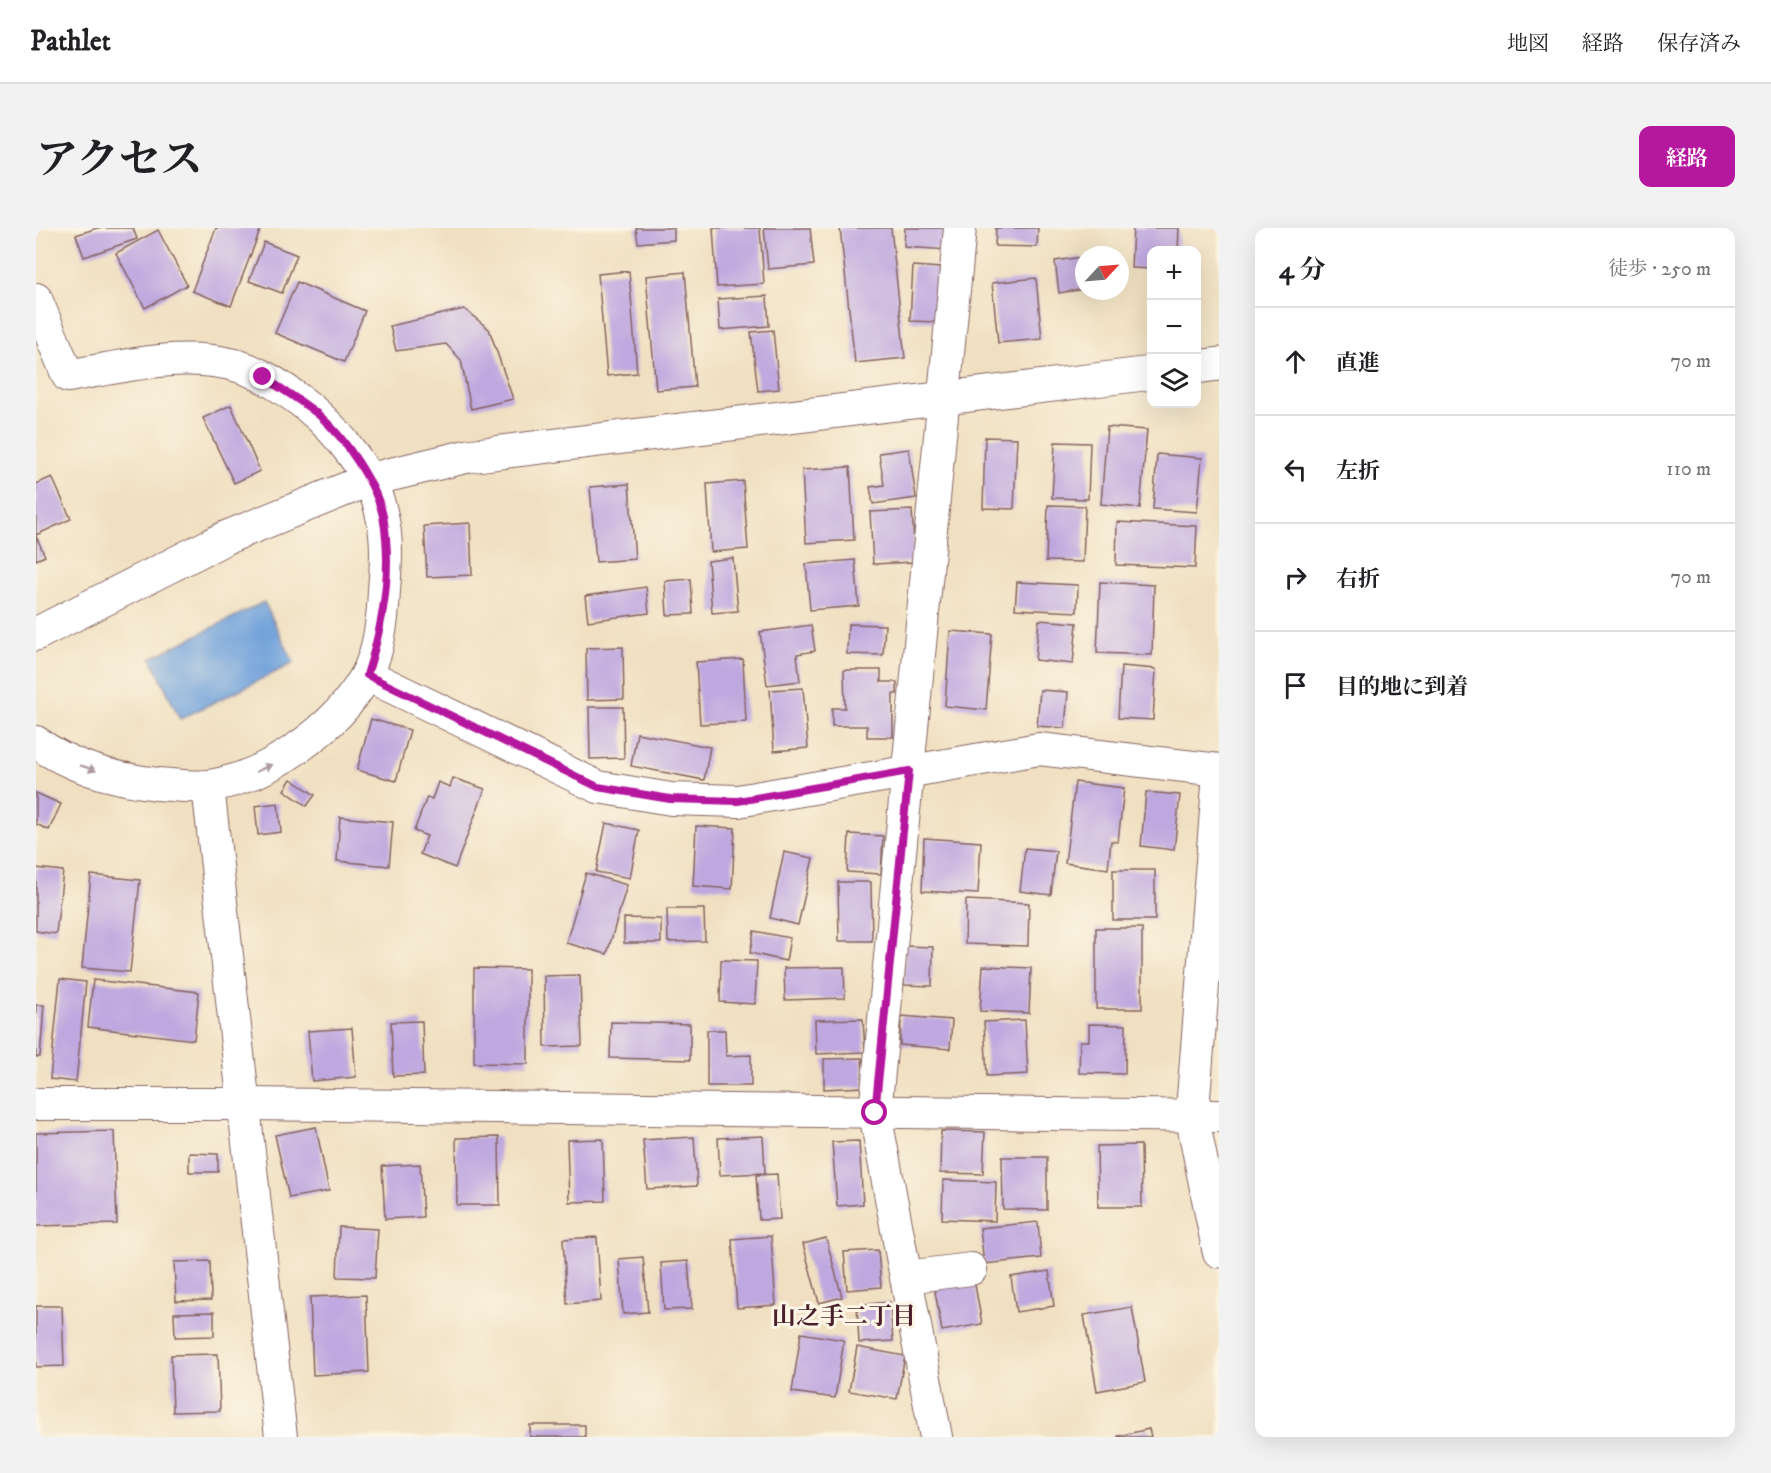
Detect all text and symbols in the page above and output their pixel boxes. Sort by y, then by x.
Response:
text: Pathlet [30,24,111,59]
text: 地図 [1507,31,1549,57]
text: 経路 [1582,31,1624,57]
text: 保存済み [1657,31,1741,57]
button: 経路 [1639,126,1735,187]
text: アクセス [36,135,203,187]
north arrow [1075,246,1129,300]
map controls [1147,246,1201,408]
button: + [1147,246,1201,300]
text: 4 分 [1279,254,1326,287]
text: 徒歩 · 250 m [1608,257,1711,282]
button: − [1147,300,1201,354]
icon: ahead [1279,345,1312,378]
text: 70 m [1670,349,1711,374]
text: 直進 [1336,350,1380,377]
button: layers [1147,354,1201,408]
route end [249,363,275,389]
icon: left [1279,453,1312,486]
text: 110 m [1666,457,1711,482]
text: 左折 [1336,458,1380,485]
icon: right [1279,561,1312,594]
text: 70 m [1670,565,1711,590]
text: 右折 [1336,566,1380,593]
icon: arrive [1279,669,1312,702]
text: 目的地に到着 [1336,674,1468,701]
one-way arrow [79,764,97,773]
one-way arrow [255,764,272,773]
route start [861,1099,887,1125]
district label: 山之手二丁目 [772,1302,916,1332]

